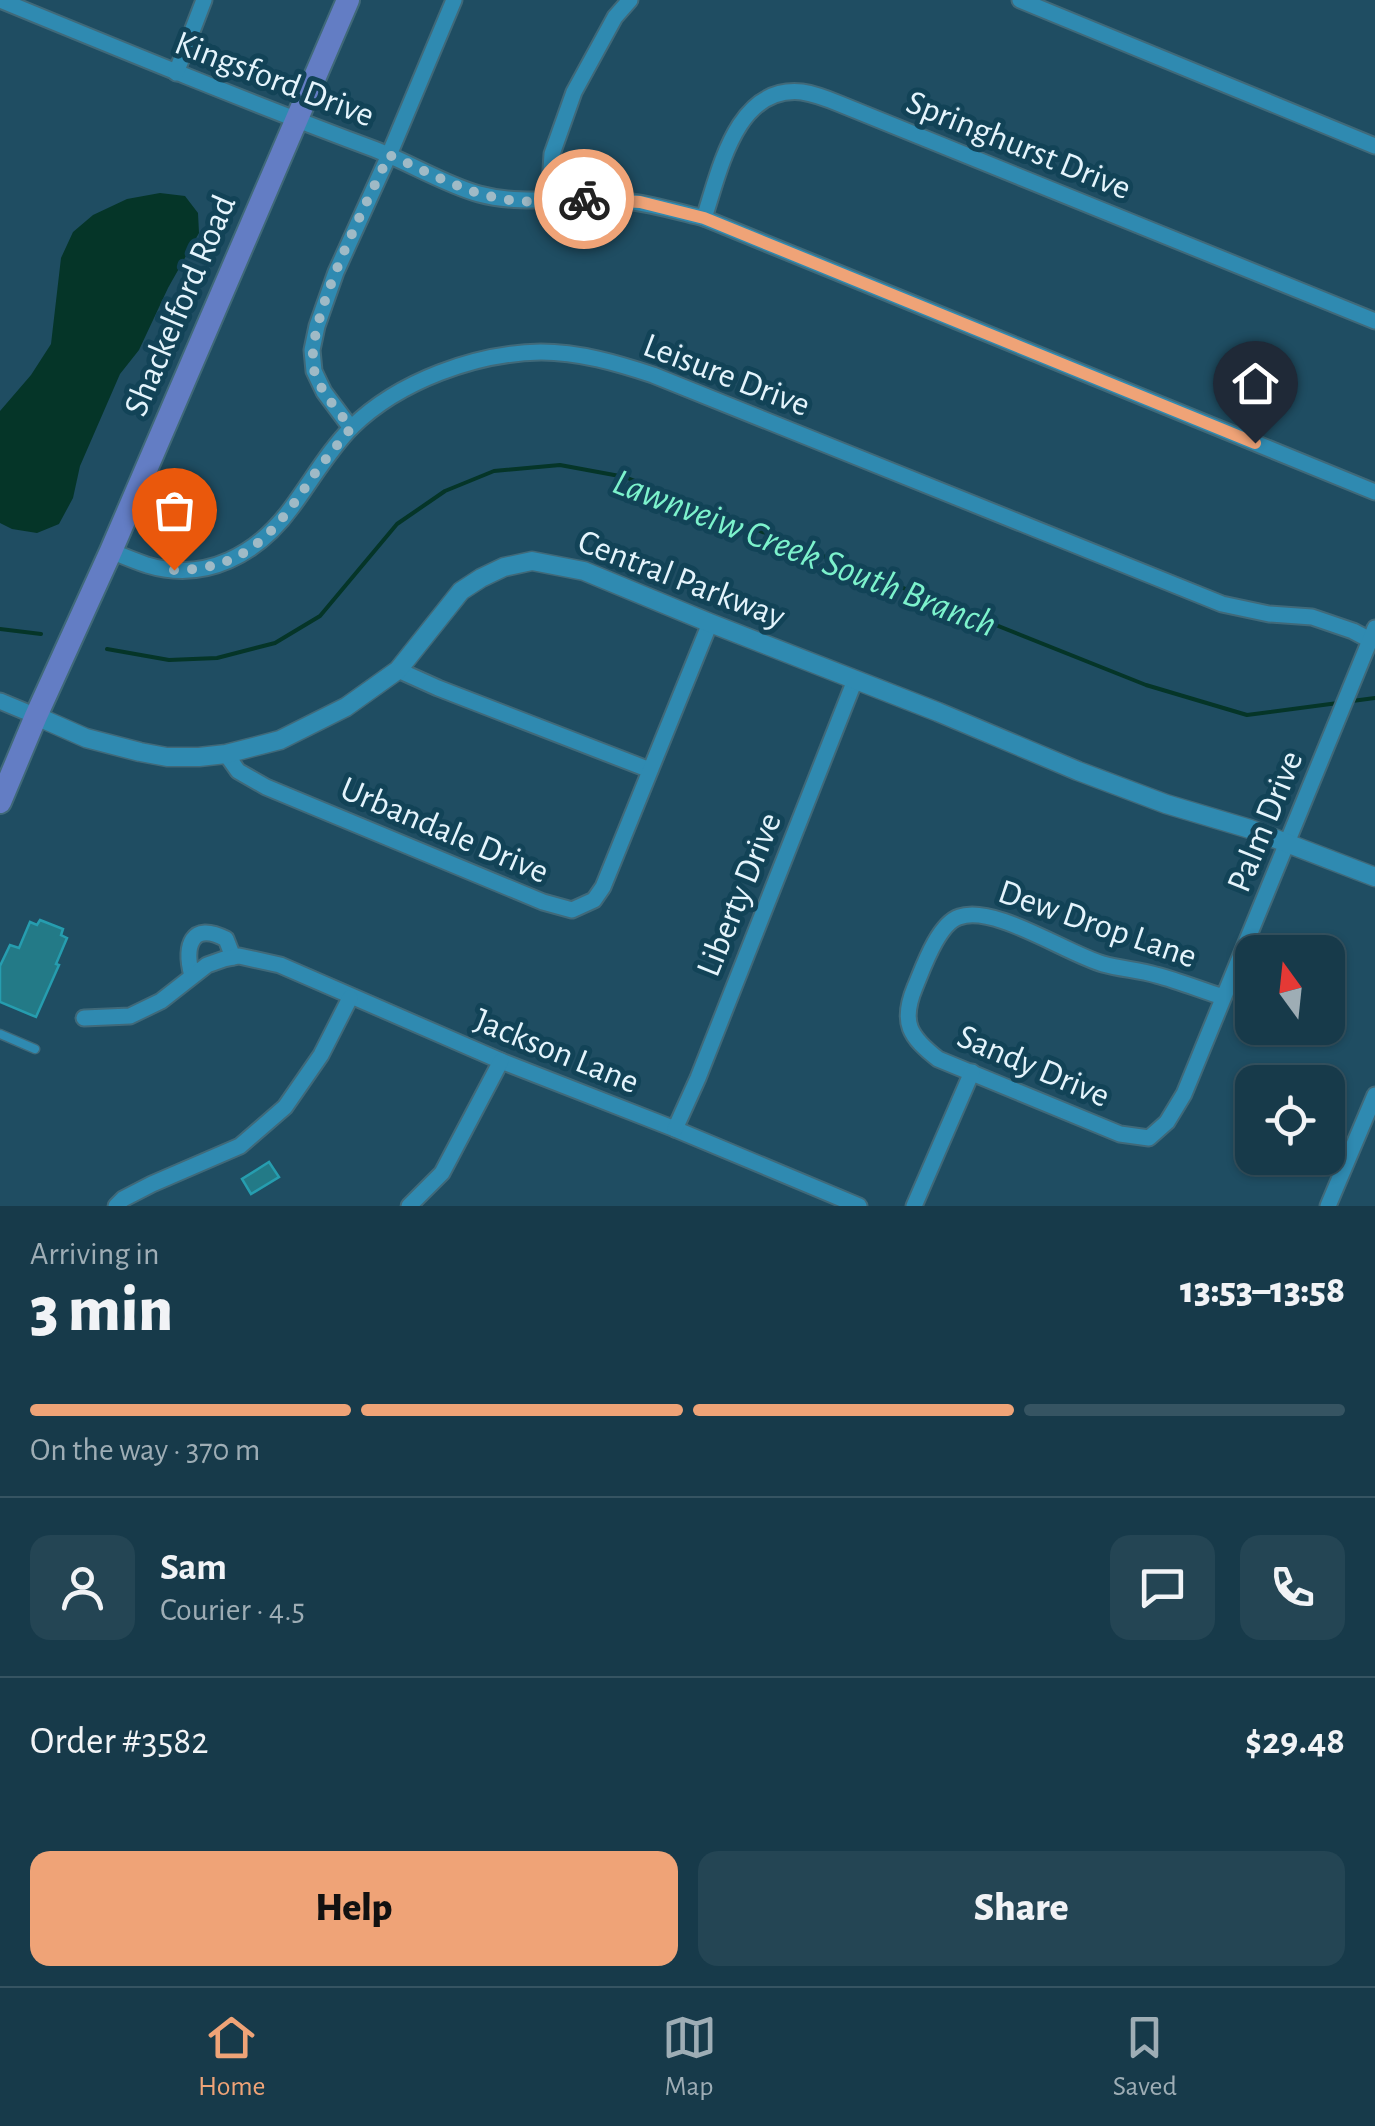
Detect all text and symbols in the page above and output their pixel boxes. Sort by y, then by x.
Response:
street label: Kingsford Drive [170,25,379,133]
street label: Springhurst Drive [901,84,1136,206]
courier [534,149,634,249]
icon: bike [557,172,612,227]
street label: Shackelford Road [118,190,243,421]
street label: Leisure Drive [638,328,814,423]
pin [1213,341,1298,444]
icon: home [1228,356,1283,411]
water label: Lawnveiw Creek South Branch [607,463,1001,645]
pin [132,468,217,571]
icon: bag [147,483,202,538]
street label: Central Parkway [573,524,790,635]
street label: Palm Drive [1221,746,1309,897]
street label: Urbandale Drive [335,771,553,890]
street label: Liberty Drive [691,808,788,981]
street label: Dew Drop Lane [994,874,1201,975]
north arrow [1235,935,1345,1045]
map controls [1235,935,1345,1175]
street label: Jackson Lane [469,1003,644,1100]
street label: Sandy Drive [952,1019,1115,1114]
button: locate [1235,1065,1345,1175]
text: Arriving in [30,1238,159,1270]
text: 13:53–13:58 [1180,1272,1345,1310]
text: 3 min [30,1278,173,1343]
text: On the way · 370 m [30,1434,260,1466]
button: person [30,1535,135,1640]
button: chat [1110,1535,1215,1640]
button: phone [1240,1535,1345,1640]
text: Sam [160,1549,227,1587]
text: Courier · 4.5 [160,1594,305,1626]
text: Order #3582 [30,1723,209,1761]
text: $29.48 [1245,1723,1345,1761]
button: Help [30,1851,678,1966]
button: Share [698,1851,1345,1966]
tab: Home [198,2010,265,2104]
tab: Map [662,2010,717,2104]
tab: Saved [1113,2010,1177,2104]

